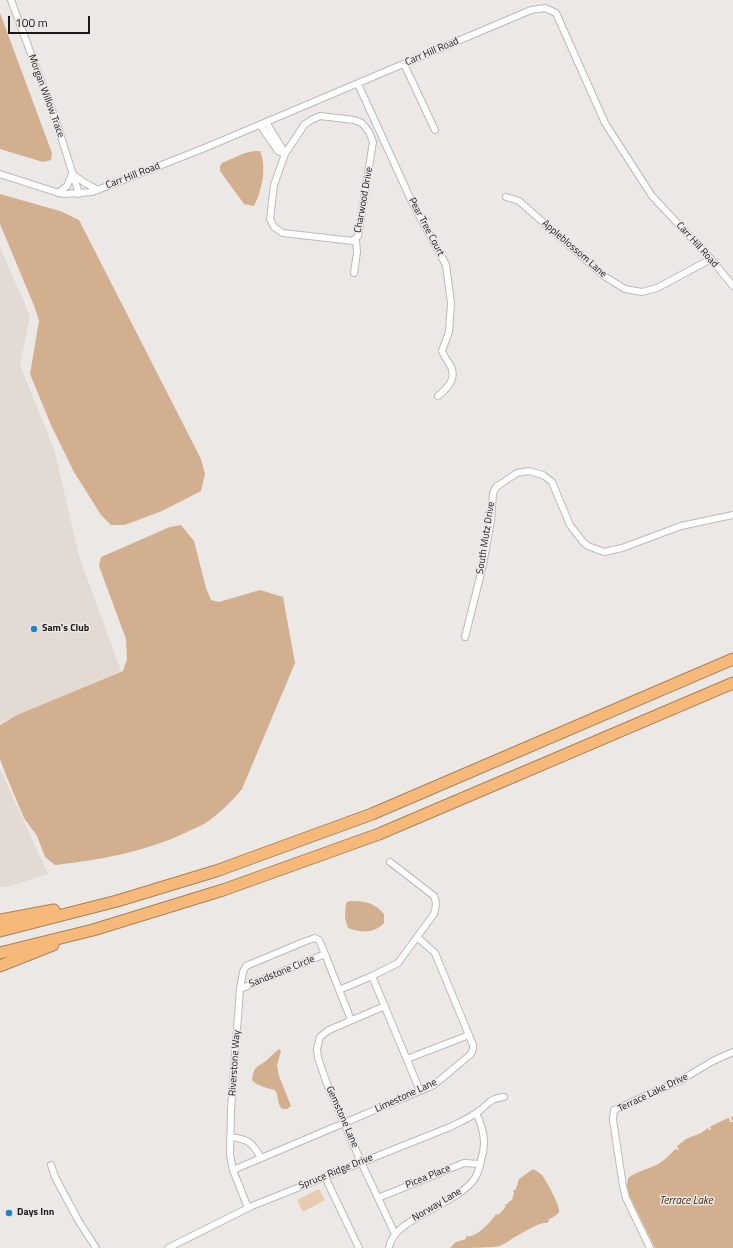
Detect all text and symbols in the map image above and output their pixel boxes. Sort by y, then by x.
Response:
scale bar [10,8,92,34]
text: 100 m [15,13,48,32]
street label: Carr Hill Road [403,35,461,69]
street label: Morgan Willow Trace [25,53,67,139]
street label: Carr Hill Road [104,160,162,192]
street label: Charwood Drive [352,166,376,234]
street label: Pear Tree Court [406,196,446,258]
street label: Appleblossom Lane [539,218,609,280]
street label: Carr Hill Road [673,220,721,270]
street label: South Mutz Drive [474,501,498,575]
place label: Sam's Club [42,623,89,635]
marker: Sam's Club [29,624,39,634]
street label: Sandstone Circle [247,953,317,991]
street label: Riverstone Way [227,1030,243,1096]
street label: Terrace Lake Drive [616,1071,690,1115]
street label: Limestone Lane [373,1076,439,1116]
street label: Gemstone Lane [323,1084,361,1150]
street label: Spruce Ridge Drive [297,1152,375,1192]
street label: Picea Place [404,1163,452,1191]
street label: Norway Lane [410,1186,464,1224]
water label: Terrace Lake [659,1194,713,1208]
place label: Days Inn [17,1207,54,1219]
marker: Days Inn [4,1208,14,1218]

